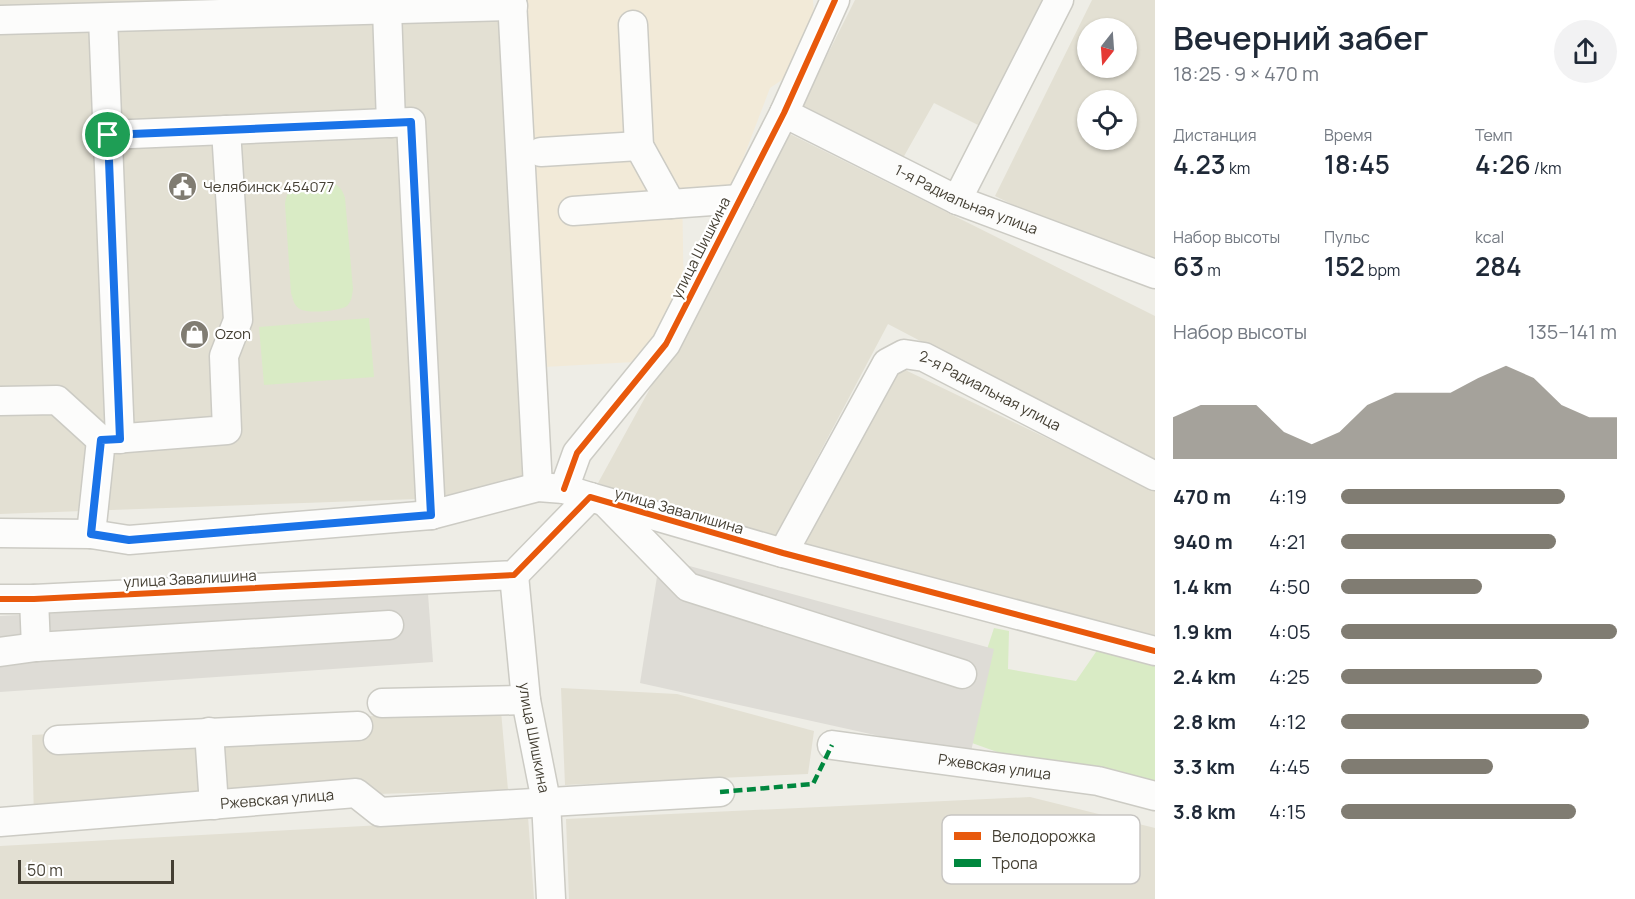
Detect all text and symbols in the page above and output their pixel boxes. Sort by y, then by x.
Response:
text: Вечерний забег [1173,15,1429,60]
north arrow [1077,18,1137,78]
map controls [1077,18,1137,150]
button: share [1554,20,1617,83]
text: 18:25 · 9 × 470 m [1173,60,1319,87]
button: locate [1077,90,1137,150]
pin [82,109,133,160]
icon: arrive [91,118,124,151]
text: Дистанция [1173,124,1257,146]
text: Время [1324,124,1372,146]
text: Темп [1475,124,1513,146]
text: 4.23 [1173,146,1226,182]
text: 18:45 [1324,146,1390,182]
text: 4:26 [1475,146,1531,182]
text: km [1226,157,1250,179]
text: /km [1531,157,1562,179]
street label: 1-я Радиальная улица [891,159,1041,239]
public building icon: Челябинск 454077 [166,171,198,203]
place label: Челябинск 454077 [203,176,334,197]
street label: улица Шишкина [666,193,735,302]
text: Набор высоты [1173,226,1280,248]
text: Пульс [1324,226,1370,248]
text: kcal [1475,226,1504,248]
text: 63 [1173,248,1204,284]
text: 152 [1324,248,1365,284]
text: 284 [1475,248,1522,284]
text: m [1204,259,1221,281]
text: bpm [1365,259,1400,281]
shop icon: Ozon [178,318,210,350]
text: Набор высоты [1173,318,1307,345]
text: 135–141 m [1528,318,1617,345]
place label: Ozon [215,323,251,344]
street label: 2-я Радиальная улица [918,345,1064,436]
street label: улица Завалишина [612,482,746,539]
text: 470 m [1173,483,1231,510]
text: 4:19 [1269,483,1307,510]
text: 940 m [1173,528,1233,555]
text: 4:21 [1269,528,1306,555]
street label: улица Завалишина [123,565,257,592]
text: 1.4 km [1173,573,1232,600]
text: 4:50 [1269,573,1311,600]
text: 1.9 km [1173,618,1232,645]
text: 4:05 [1269,618,1311,645]
text: 2.4 km [1173,663,1236,690]
text: 4:25 [1269,663,1310,690]
street label: улица Шишкина [514,681,555,795]
text: 2.8 km [1173,708,1236,735]
text: 4:12 [1269,708,1306,735]
street label: Ржевская улица [937,748,1052,785]
text: 3.3 km [1173,753,1235,780]
text: 4:45 [1269,753,1310,780]
street label: Ржевская улица [219,784,335,814]
text: 3.8 km [1173,798,1236,825]
text: 4:15 [1269,798,1306,825]
legend [942,815,1140,884]
text: Велодорожка [992,825,1096,847]
text: Тропа [992,852,1038,874]
scale bar [18,857,174,884]
text: 50 m [27,859,63,881]

